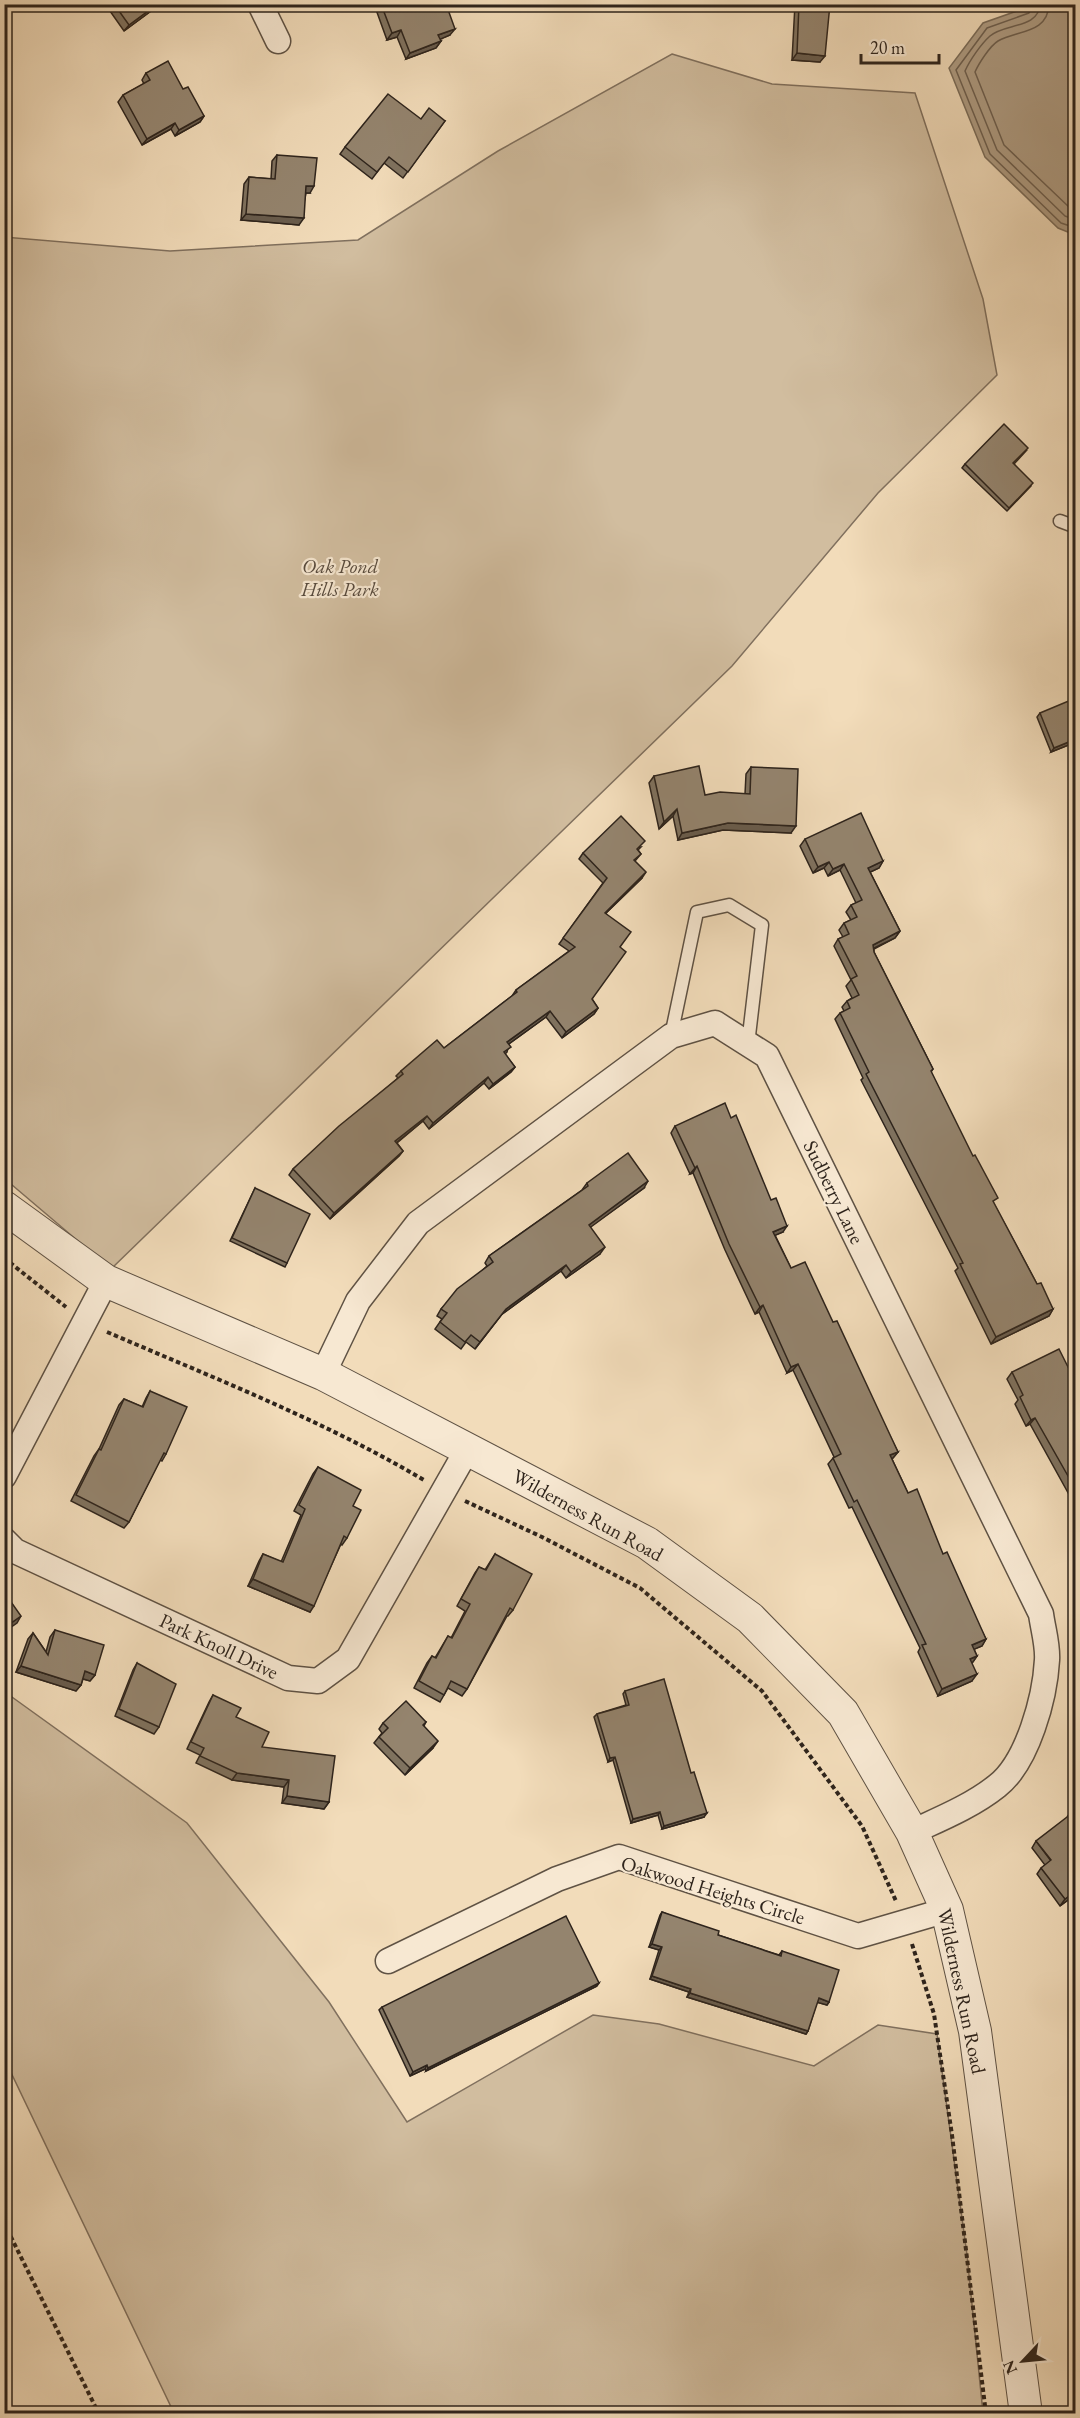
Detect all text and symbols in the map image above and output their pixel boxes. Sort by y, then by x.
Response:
scale bar [861,27,939,65]
text: 20 m [870,36,905,59]
park label: Oak Pond Hills Park [300,553,379,602]
street label: Sudberry Lane [798,1136,870,1248]
street label: Wilderness Run Road [508,1463,669,1568]
street label: Park Knoll Drive [155,1607,283,1685]
street label: Oakwood Heights Circle [618,1850,808,1930]
street label: Wilderness Run Road [932,1906,992,2077]
north arrow [993,2331,1053,2391]
text: N [998,2357,1022,2378]

